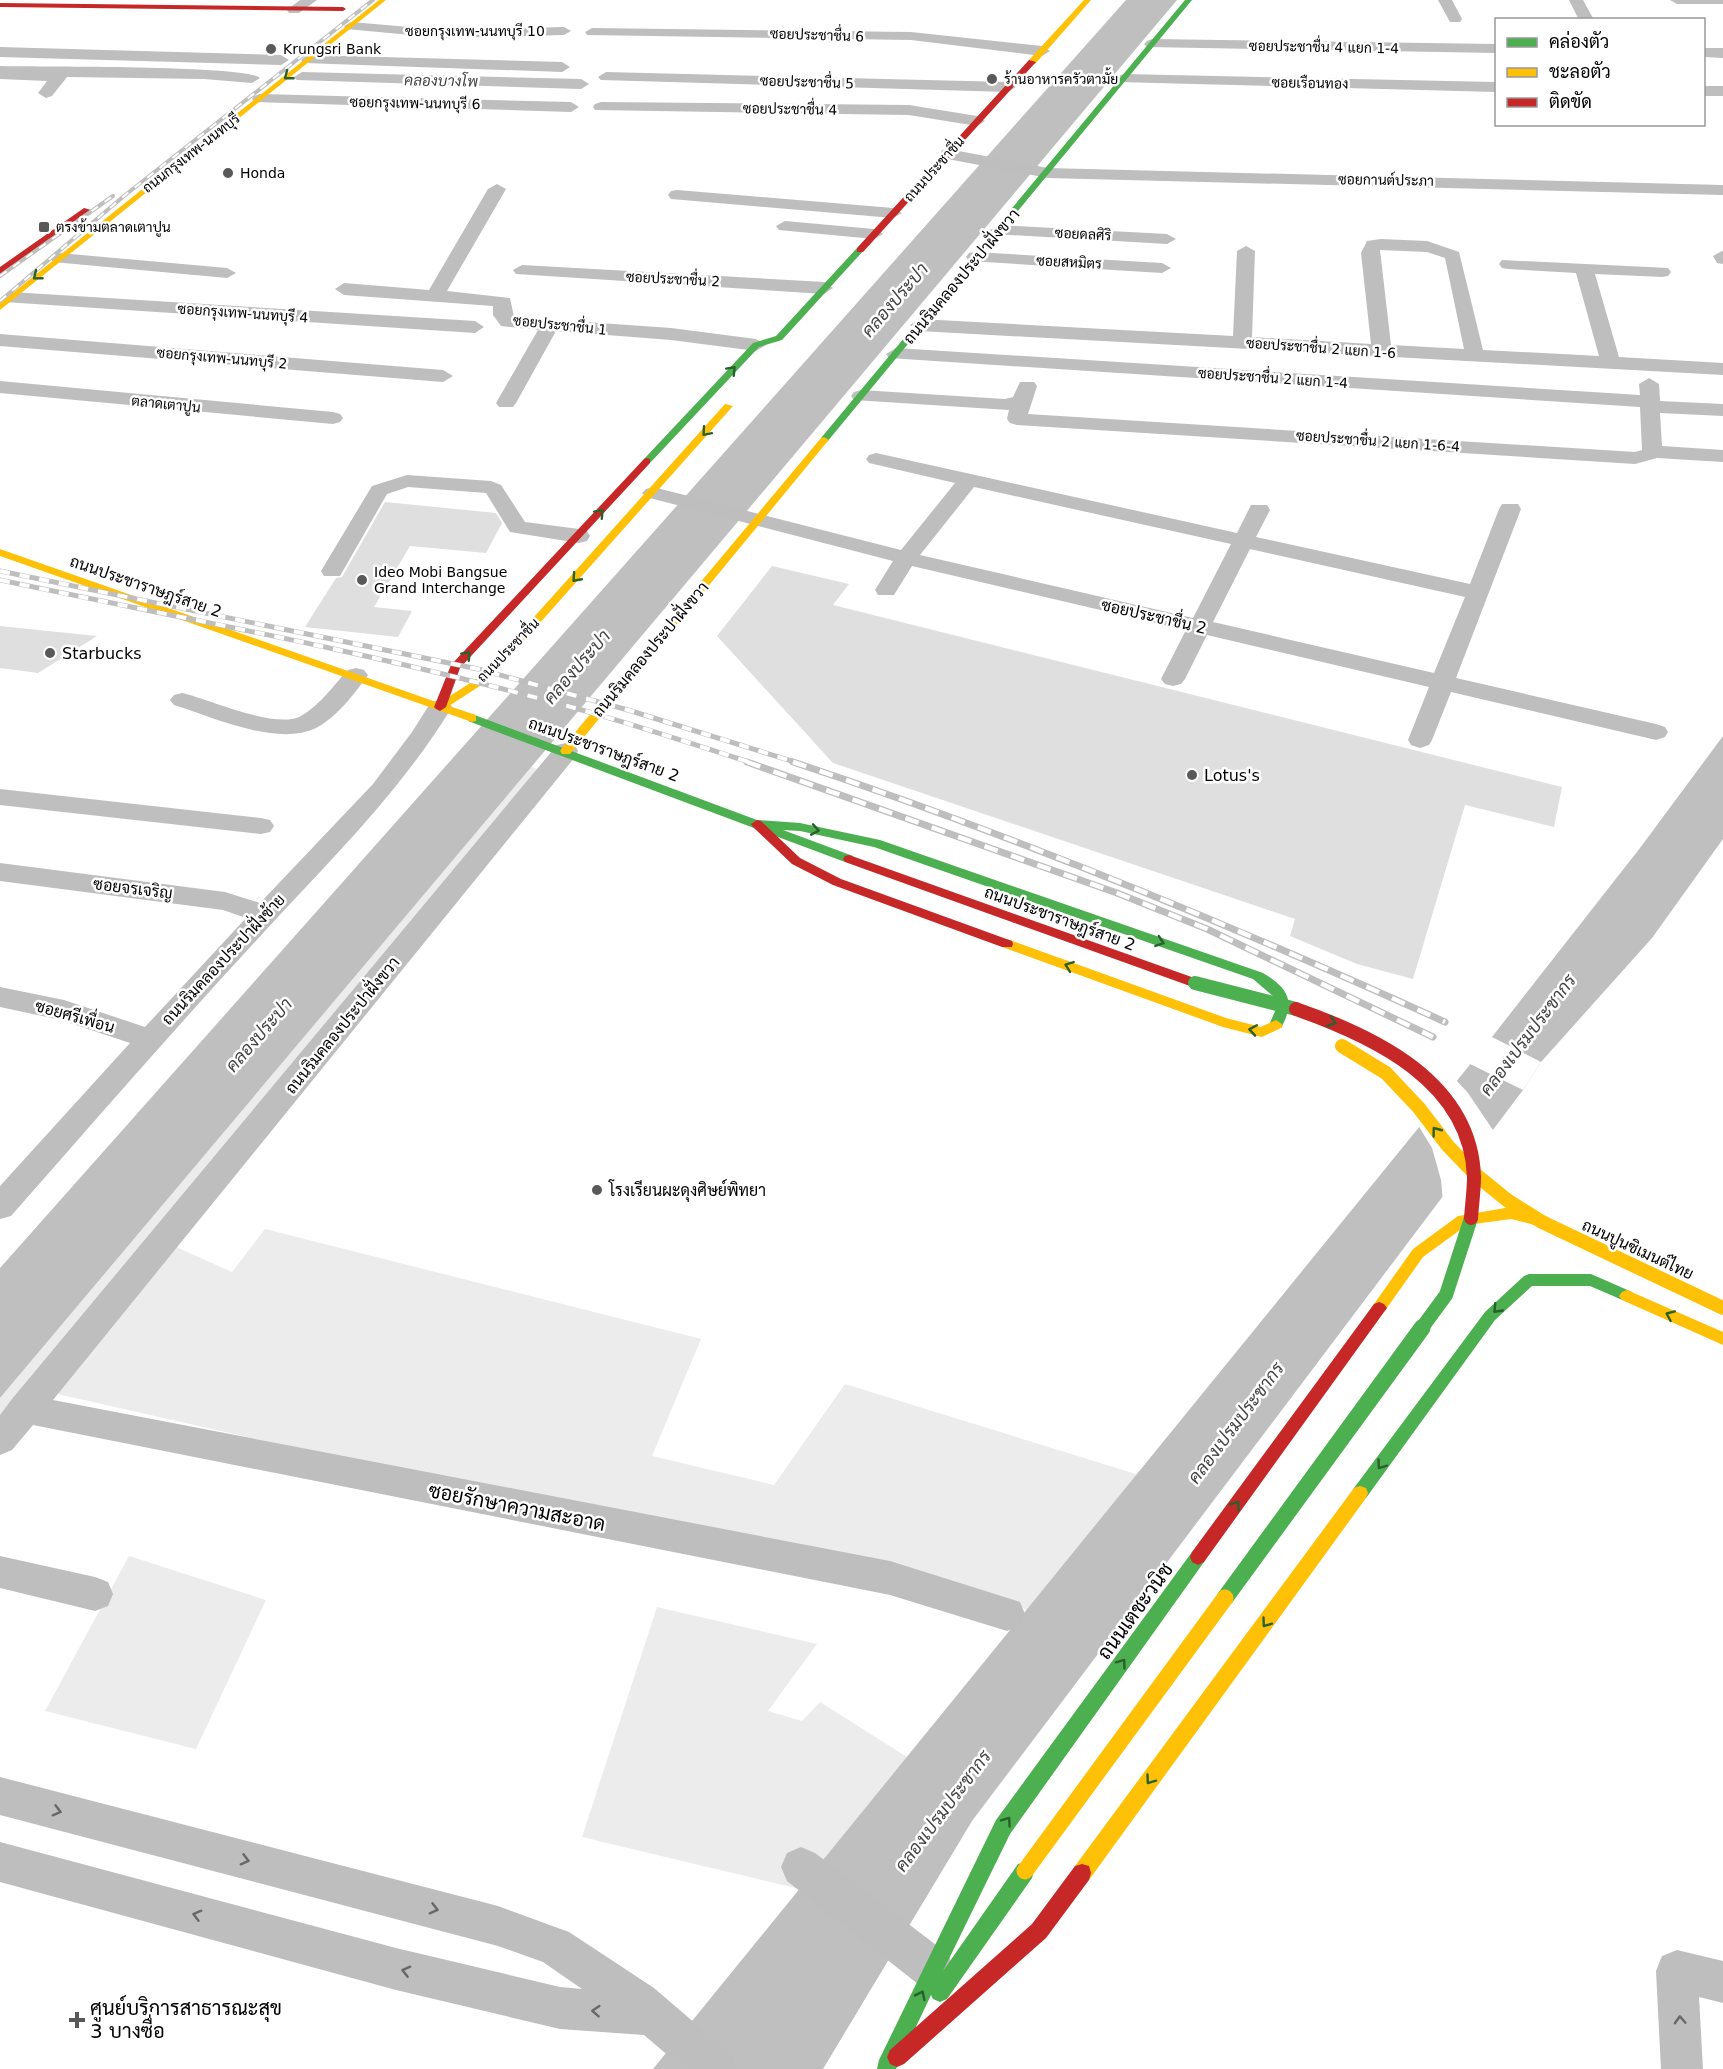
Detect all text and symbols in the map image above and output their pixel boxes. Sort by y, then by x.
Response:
legend [1495,18,1705,126]
street label: ซอยประชาชื่น 6 [770,21,865,45]
street label: ซอยกรุงเทพ-นนทบุรี 10 [405,22,545,41]
text: คล่องตัว [1549,30,1609,52]
street label: ซอยประชาชื่น 4 แยก 1-4 [1249,34,1399,56]
place label: Krungsri Bank [283,41,382,57]
marker: Krungsri Bank [264,42,278,56]
text: ชะลอตัว [1549,61,1611,82]
place label: ร้านอาหารครัวตามั้ย [1004,67,1118,87]
street label: ซอยประชาชื่น 5 [760,68,855,92]
one-way arrow [284,69,295,80]
water label: คลองบางโพ [404,70,478,91]
marker: ร้านอาหารครัวตามั้ย [985,72,999,86]
street label: ซอยเรือนทอง [1271,73,1349,92]
text: ติดขัด [1549,91,1592,112]
street label: ซอยกรุงเทพ-นนทบุรี 6 [349,93,481,114]
street label: ซอยประชาชื่น 4 [743,96,837,118]
street label: ถนนกรุงเทพ-นนทบุรี [139,109,244,197]
street label: ถนนประชาชื่น [898,130,967,205]
place label: Honda [240,165,285,181]
marker: Honda [221,166,235,180]
street label: ซอยกานต์ประภา [1338,170,1434,189]
street label: ถนนริมคลองประปาฝั่งขวา [896,202,1023,348]
place label: ตรงข้ามตลาดเตาปูน [56,218,171,237]
marker: ตรงข้ามตลาดเตาปูน [37,220,51,234]
street label: ซอยดลศิริ [1054,225,1112,243]
street label: ซอยสหมิตร [1036,252,1102,272]
water label: คลองประปา [857,258,932,341]
street label: ซอยประชาชื่น 2 [625,265,721,289]
one-way arrow [33,269,44,280]
street label: ซอยกรุงเทพ-นนทบุรี 4 [177,299,309,328]
street label: ซอยประชาชื่น 1 [512,308,608,338]
street label: ซอยประชาชื่น 2 แยก 1-6 [1245,331,1397,361]
street label: ซอยกรุงเทพ-นนทบุรี 2 [156,343,288,374]
street label: ซอยประชาชื่น 2 แยก 1-4 [1197,361,1349,391]
one-way arrow [725,366,736,377]
street label: ตลาดเตาปูน [130,392,201,418]
street label: ซอยประชาชื่น 2 แยก 1-6-4 [1296,423,1461,455]
one-way arrow [702,425,713,436]
one-way arrow [593,509,604,520]
street label: ถนนประชาราษฎร์สาย 2 [67,549,225,622]
place label: Ideo Mobi Bangsue Grand Interchange [374,564,507,596]
one-way arrow [572,571,583,582]
marker: Ideo Mobi Bangsue Grand Interchange [355,573,369,587]
street label: ถนนริมคลองประปาฝั่งขวา [585,575,712,721]
street label: ซอยประชาชื่น 2 [1099,590,1210,638]
street label: ถนนประชาชื่น [471,612,542,685]
water label: คลองประปา [539,625,614,708]
place label: Starbucks [62,644,142,663]
marker: Starbucks [43,646,57,660]
one-way arrow [459,652,470,663]
street label: ถนนประชาราษฎร์สาย 2 [525,710,683,787]
place label: Lotus's [1204,766,1260,785]
marker: Lotus's [1185,768,1199,782]
one-way arrow [810,823,820,836]
street label: ซอยจรเจริญ [92,874,174,903]
street label: ถนนประชาราษฎร์สาย 2 [981,879,1139,956]
street label: ถนนริมคลองประปาฝั่งซ้าย [155,887,289,1029]
one-way arrow [1154,934,1165,947]
street label: ถนนริมคลองประปาฝั่งขวา [278,950,403,1098]
one-way arrow [1064,960,1075,973]
water label: คลองเปรมประชากร [1475,969,1581,1099]
street label: ซอยศรีเพื่อน [33,991,118,1037]
water label: คลองประปา [221,993,296,1076]
one-way arrow [1326,1015,1337,1028]
one-way arrow [1248,1024,1257,1036]
one-way arrow [1433,1126,1444,1137]
place label: โรงเรียนผะดุงศิษย์พิทยา [608,1178,766,1202]
marker: โรงเรียนผะดุงศิษย์พิทยา [590,1183,604,1197]
street label: ถนนปูนซิเมนต์ไทย [1578,1213,1698,1285]
one-way arrow [1493,1301,1504,1312]
one-way arrow [1665,1311,1676,1323]
water label: คลองเปรมประชากร [1183,1357,1289,1487]
one-way arrow [1377,1459,1388,1470]
street label: ซอยรักษาความสะอาด [426,1478,608,1536]
one-way arrow [1229,1500,1240,1511]
street label: ถนนเตชะวนิช [1092,1558,1178,1664]
one-way arrow [1262,1616,1273,1627]
one-way arrow [1115,1658,1126,1669]
water label: คลองเปรมประชากร [890,1745,996,1875]
one-way arrow [1147,1773,1158,1784]
one-way arrow [51,1803,61,1816]
one-way arrow [1000,1817,1012,1827]
one-way arrow [239,1853,250,1865]
one-way arrow [429,1902,439,1915]
one-way arrow [192,1910,203,1922]
one-way arrow [401,1965,411,1978]
one-way arrow [913,1991,925,2002]
place label: ศูนย์บริการสาธารณะสุข 3 บางซื่อ [90,1994,282,2043]
one-way arrow [592,2005,601,2018]
marker: ศูนย์บริการสาธารณะสุข 3 บางซื่อ [68,2011,86,2029]
one-way arrow [1673,2016,1686,2025]

